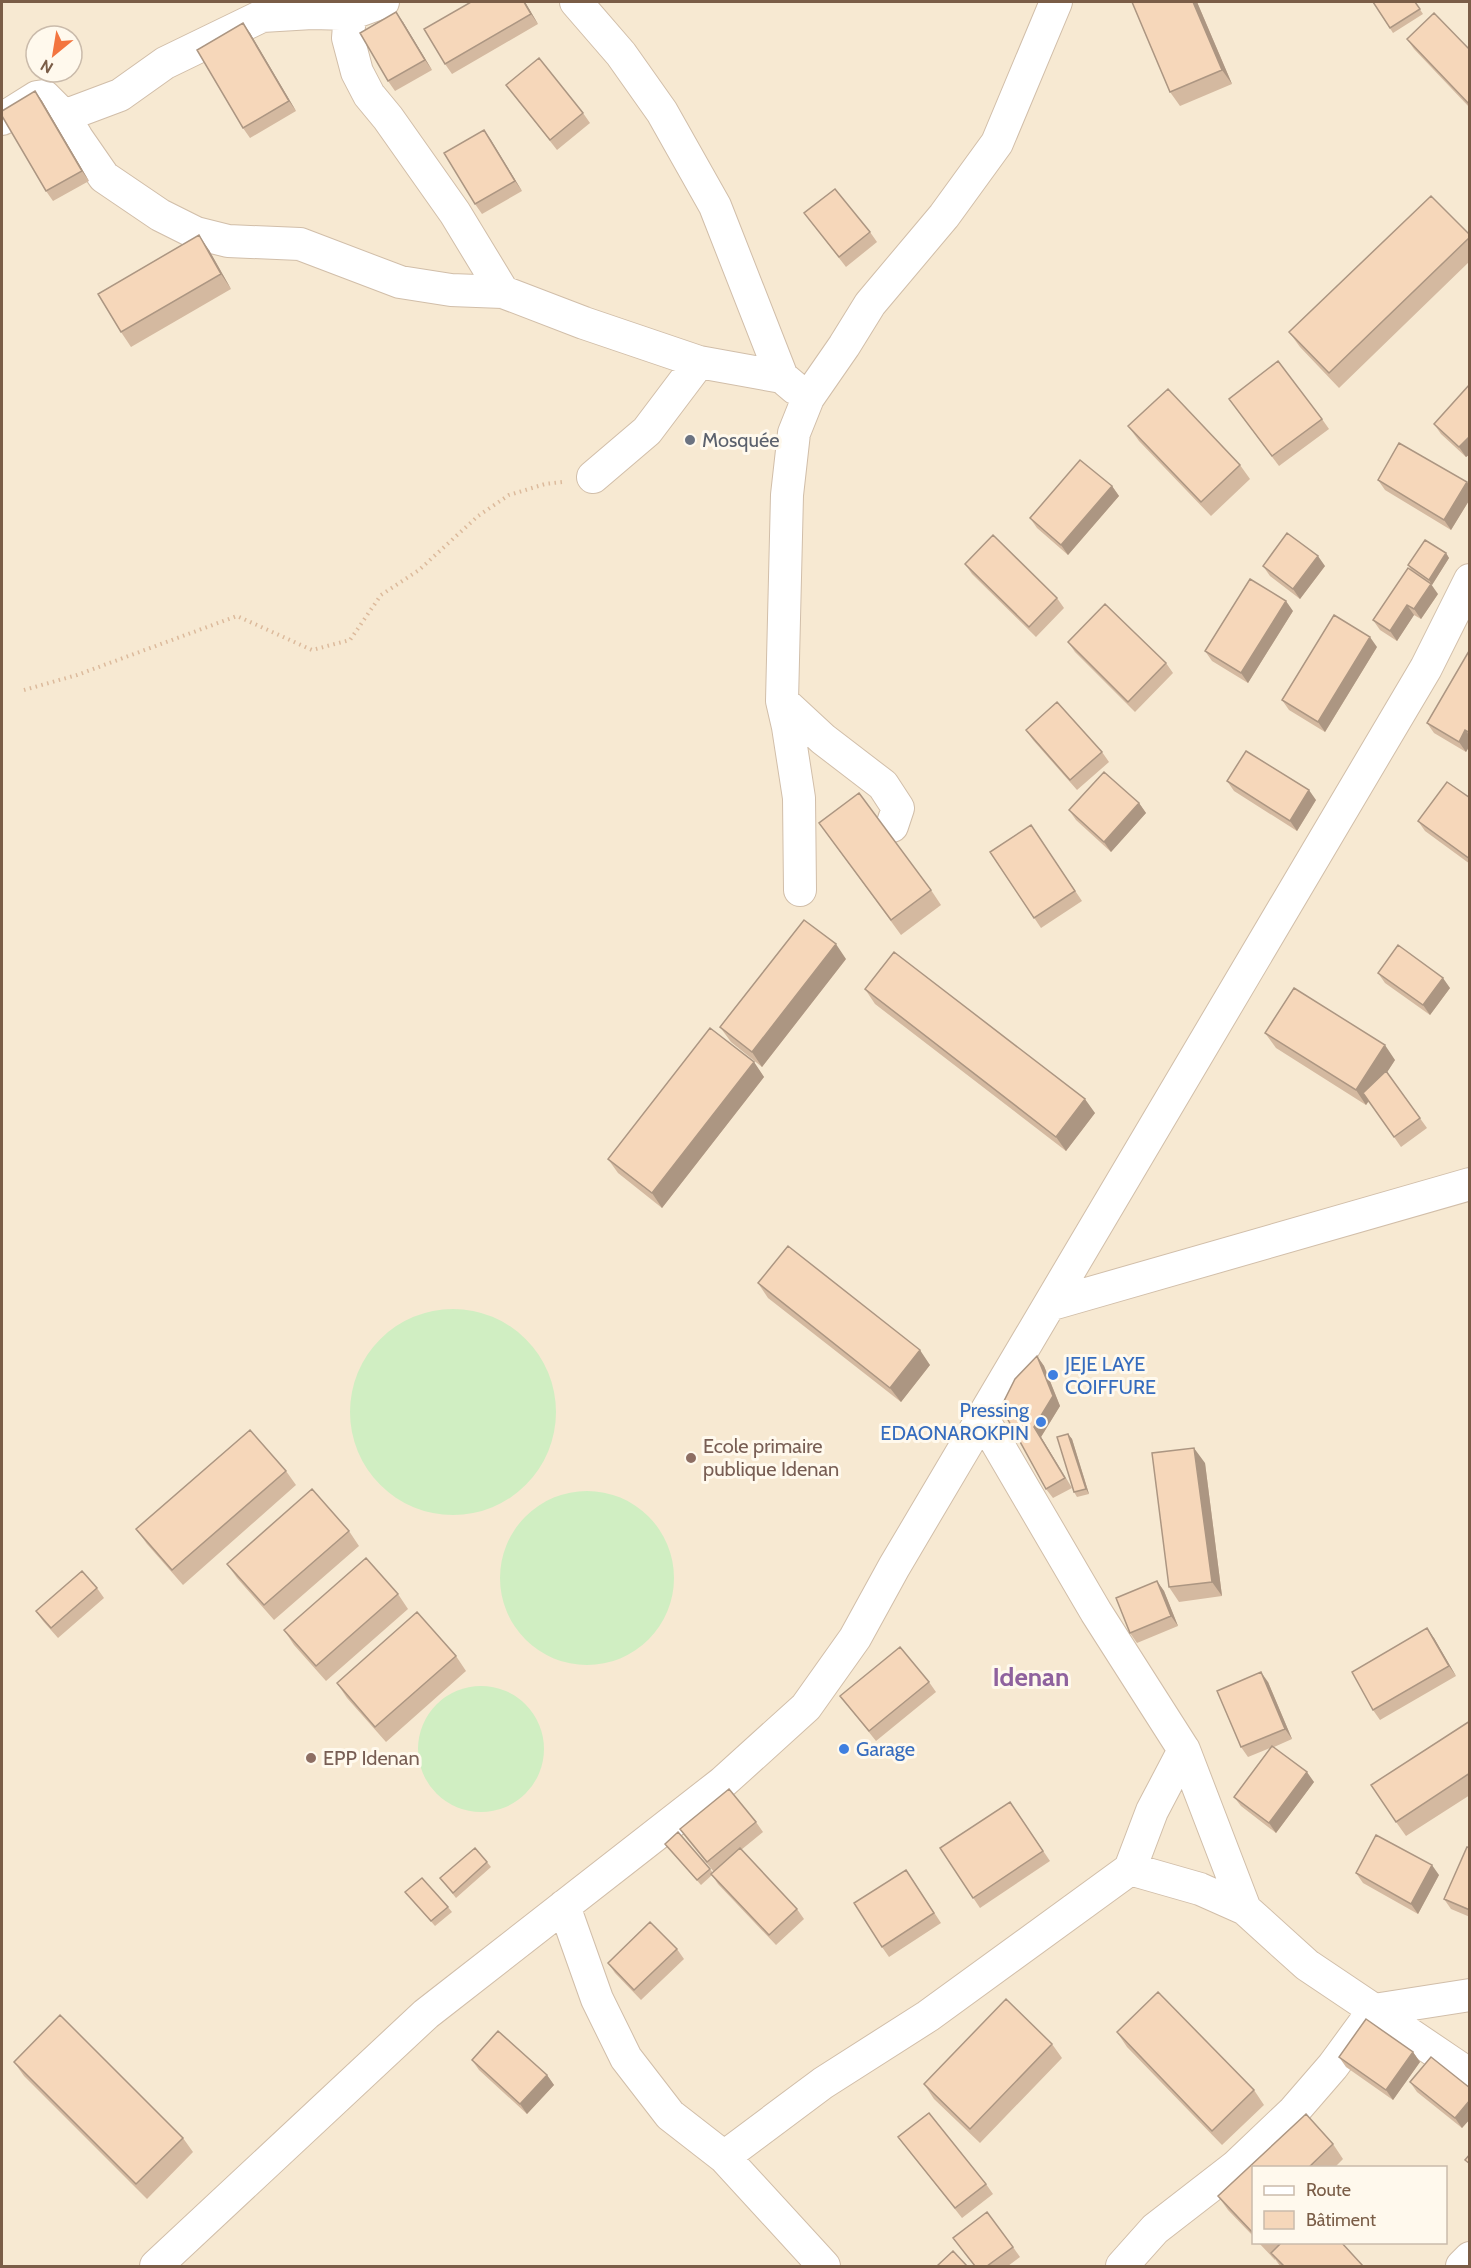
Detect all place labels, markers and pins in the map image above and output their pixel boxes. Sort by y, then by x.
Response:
place label: Mosquée [702,428,779,452]
marker: Mosquée [683,433,697,447]
place label: JEJE LAYE COIFFURE [1064,1352,1156,1399]
marker: JEJE LAYE COIFFURE [1046,1368,1060,1382]
place label: Pressing EDAONAROKPIN [880,1398,1030,1445]
marker: Pressing EDAONAROKPIN [1034,1415,1048,1429]
place label: Ecole primaire publique Idenan [703,1434,839,1481]
marker: Ecole primaire publique Idenan [684,1451,698,1465]
place label: Garage [856,1737,915,1761]
marker: Garage [837,1742,851,1756]
place label: EPP Idenan [323,1746,420,1770]
marker: EPP Idenan [304,1751,318,1765]

